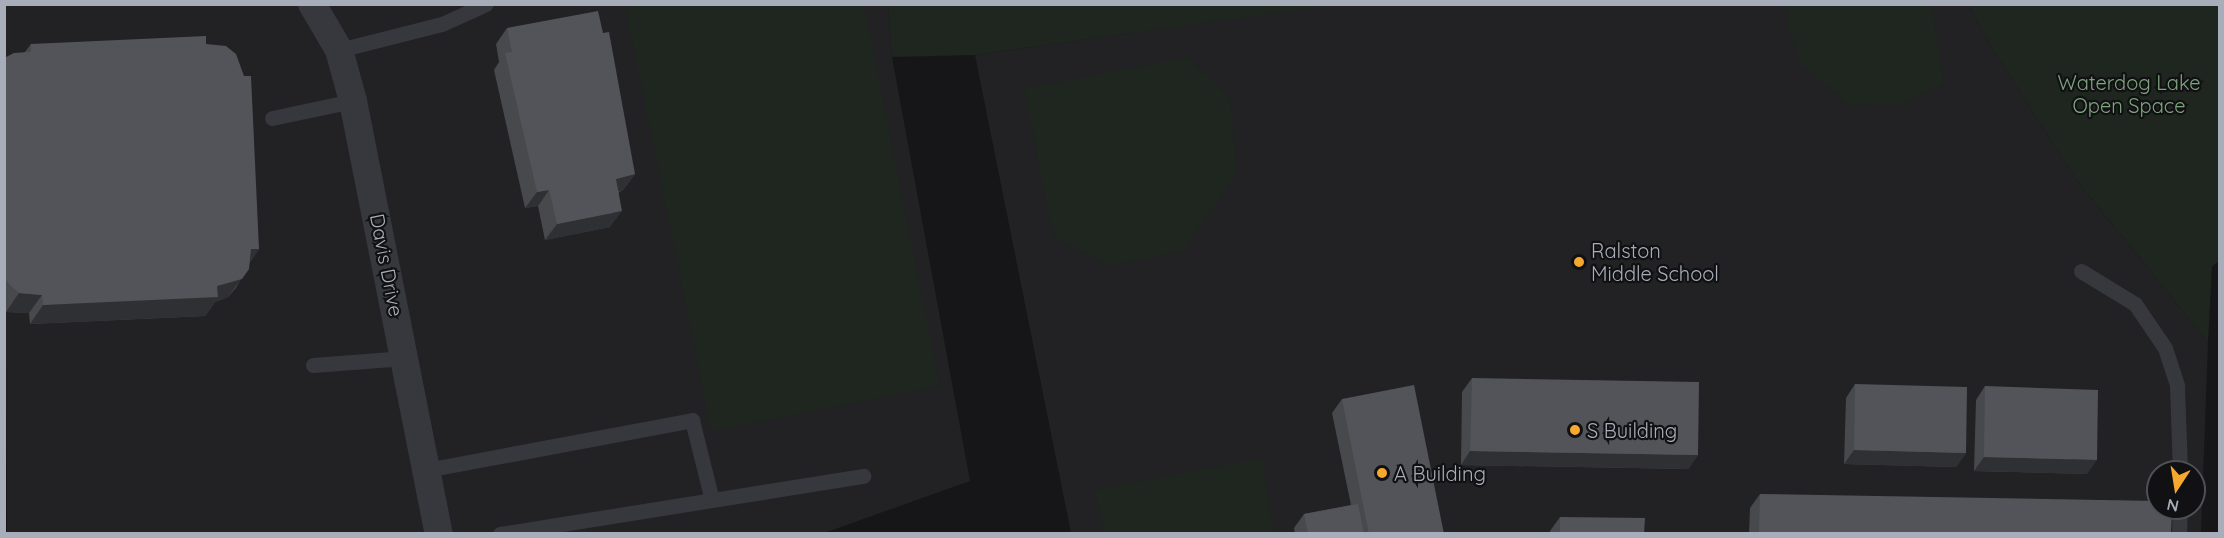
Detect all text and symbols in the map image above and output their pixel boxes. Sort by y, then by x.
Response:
park label: Waterdog Lake Open Space [2058,71,2200,118]
street label: Davis Drive [365,212,409,318]
place label: Ralston Middle School [1591,238,1719,285]
marker: Ralston Middle School [1572,255,1586,269]
place label: S Building [1587,418,1677,442]
marker: S Building [1568,423,1582,437]
north arrow [2146,460,2206,520]
place label: A Building [1394,461,1486,485]
marker: A Building [1375,466,1389,480]
text: N [2165,495,2181,517]

